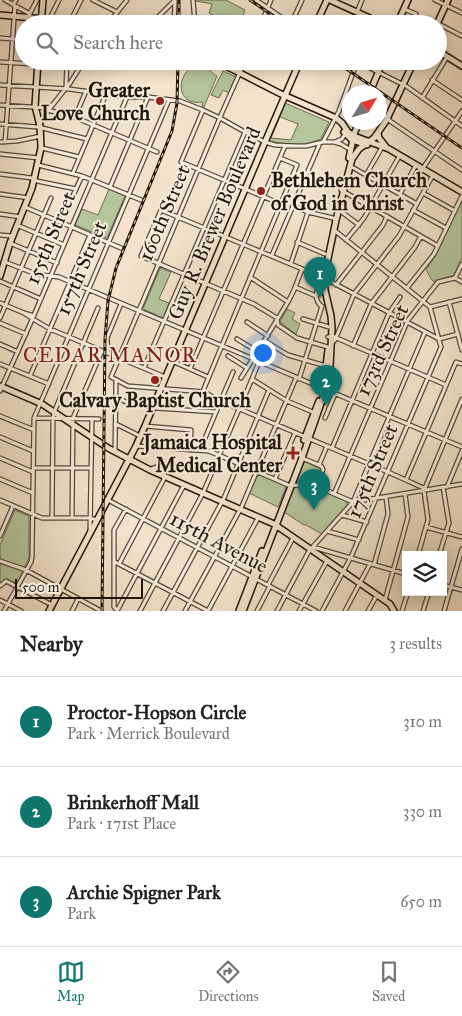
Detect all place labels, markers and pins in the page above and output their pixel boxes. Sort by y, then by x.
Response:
place label: Greater Love Church [41,78,151,125]
marker: Greater Love Church [154,95,166,107]
place label: Bethlehem Church of God in Christ [271,168,428,215]
marker: Bethlehem Church of God in Christ [255,185,267,197]
pin: 1 [304,257,336,298]
pin: 2 [310,365,342,406]
marker: Calvary Baptist Church [149,374,161,386]
place label: Calvary Baptist Church [59,388,252,413]
place label: Jamaica Hospital Medical Center [140,430,283,477]
marker: Jamaica Hospital Medical Center [286,446,300,460]
pin: 3 [298,469,330,510]

